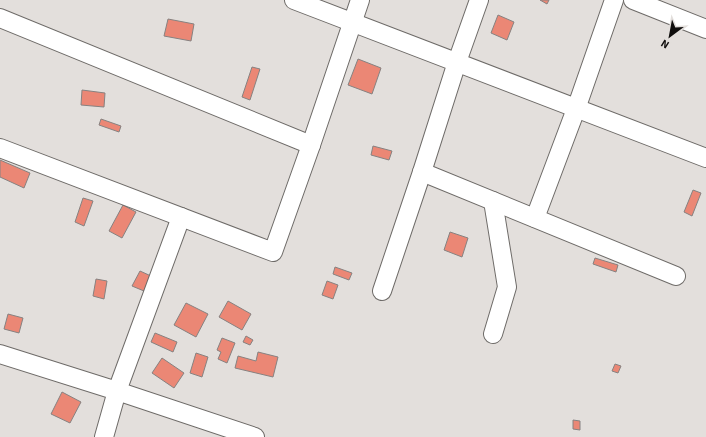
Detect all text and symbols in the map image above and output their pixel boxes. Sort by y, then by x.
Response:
north arrow [650,16,690,56]
text: N [658,36,672,52]

